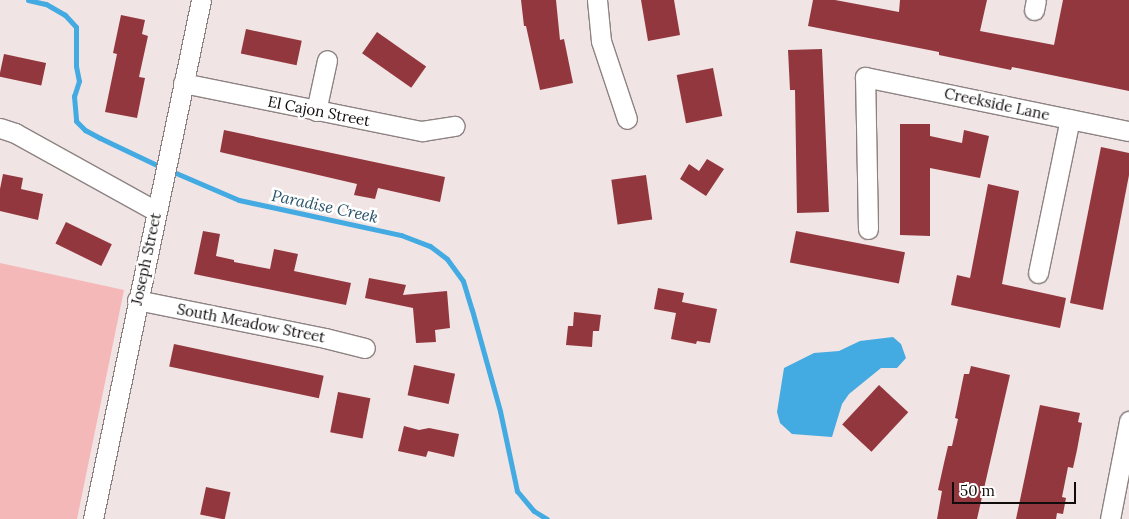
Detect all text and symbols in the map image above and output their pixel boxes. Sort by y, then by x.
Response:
street label: Creekside Lane [943,84,1051,124]
street label: El Cajon Street [266,92,372,130]
water label: Paradise Creek [270,185,380,227]
street label: Joseph Street [127,211,165,307]
street label: South Meadow Street [175,300,327,346]
scale bar [954,472,1078,504]
text: 50 m [960,481,995,500]

